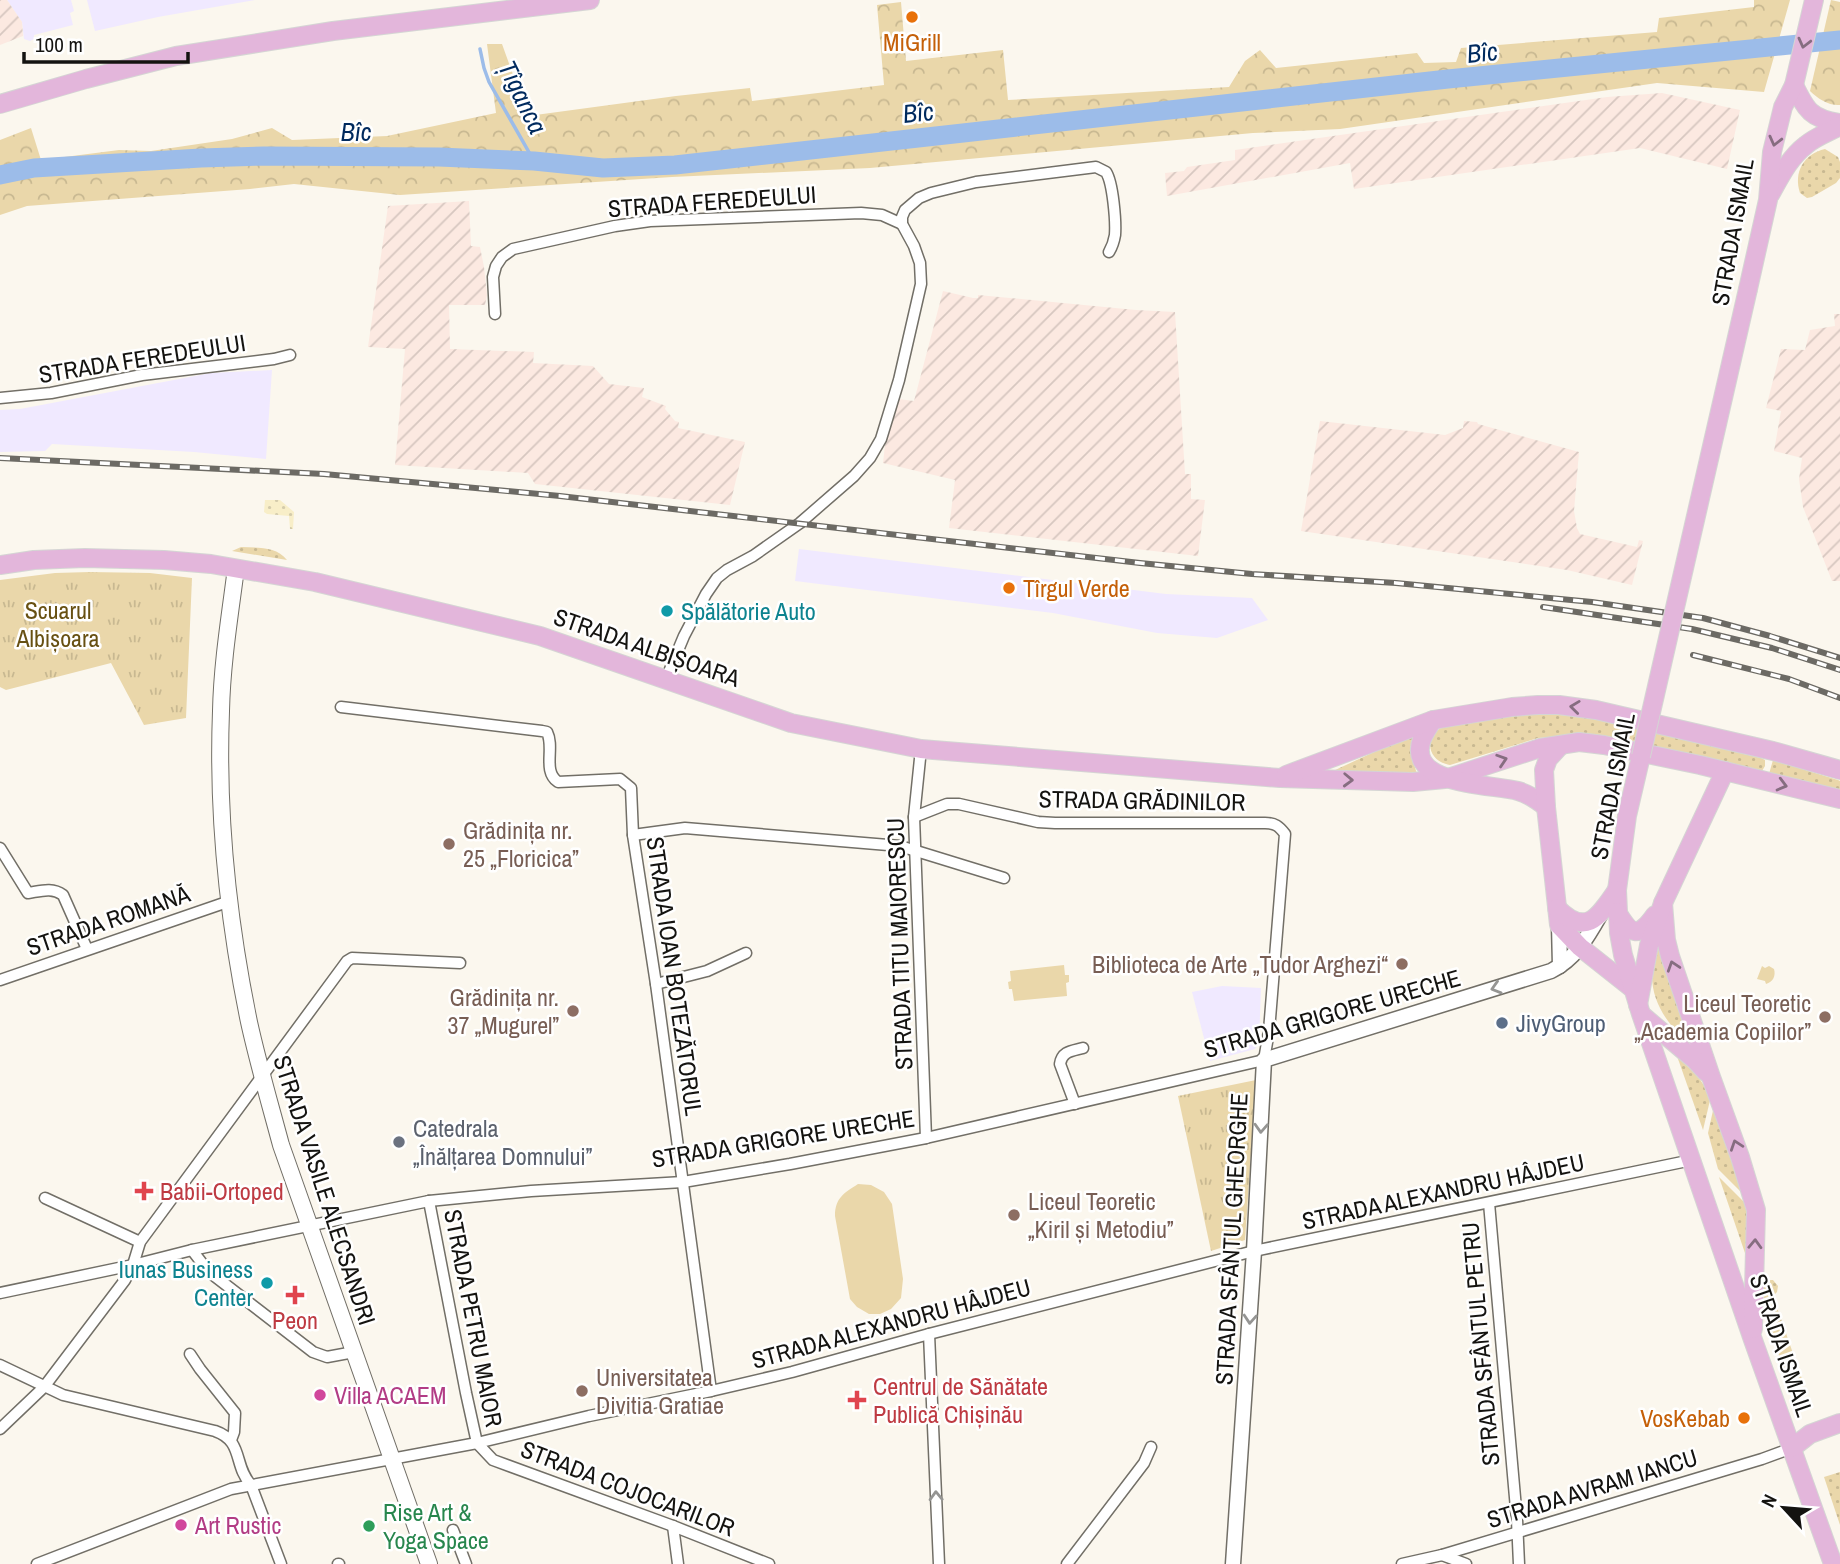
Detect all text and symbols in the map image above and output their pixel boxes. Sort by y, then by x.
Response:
marker: MiGrill [904,9,920,25]
scale bar [24,21,189,65]
place label: MiGrill [883,26,941,58]
text: 100 m [35,30,83,59]
water label: Bîc [1465,33,1499,71]
one-way arrow [1798,37,1812,49]
water label: Țîganca [490,55,556,139]
water label: Bîc [901,93,935,131]
water label: Bîc [341,114,372,149]
one-way arrow [1769,135,1783,147]
street label: STRADA ISMAIL [1703,156,1761,308]
street label: STRADA FEREDEULUI [607,178,817,224]
street label: STRADA FEREDEULUI [36,326,248,390]
place label: Tîrgul Verde [1023,572,1130,604]
marker: Tîrgul Verde [1001,580,1017,596]
park label: Scuarul Albișoara [15,594,100,654]
place label: Spălătorie Auto [681,595,816,627]
street label: STRADA ALBIȘOARA [550,600,745,694]
marker: Spălătorie Auto [659,603,675,619]
one-way arrow [1569,700,1581,715]
street label: STRADA ISMAIL [1582,710,1642,862]
one-way arrow [1496,754,1508,768]
one-way arrow [1343,773,1354,788]
one-way arrow [1776,777,1788,791]
street label: STRADA GRĂDINILOR [1038,782,1246,818]
place label: Grădinița nr. 25 „Floricica” [463,814,579,874]
street label: STRADA TITU MAIORESCU [879,817,919,1071]
street label: STRADA IOAN BOTEZĂTORUL [640,834,710,1118]
marker: Grădinița nr. 25 „Floricica” [441,836,457,852]
street label: STRADA ROMANĂ [22,877,195,963]
place label: Biblioteca de Arte „Tudor Arghezi“ [1092,948,1388,980]
marker: Biblioteca de Arte „Tudor Arghezi“ [1394,956,1410,972]
one-way arrow [1667,960,1681,972]
street label: STRADA GRIGORE URECHE [1200,961,1464,1065]
one-way arrow [1490,980,1502,995]
place label: Grădinița nr. 37 „Mugurel” [447,981,559,1041]
place label: Liceul Teoretic „Academia Copiilor” [1634,987,1811,1047]
marker: Grădinița nr. 37 „Mugurel” [565,1003,581,1019]
place label: JivyGroup [1516,1007,1606,1039]
marker: Liceul Teoretic „Academia Copiilor” [1817,1009,1833,1025]
marker: JivyGroup [1494,1015,1510,1031]
street label: STRADA VASILE ALECSANDRI [266,1051,384,1329]
street label: STRADA SFÂNTUL GHEORGHE [1207,1092,1255,1386]
street label: STRADA GRIGORE URECHE [649,1101,917,1175]
place label: Catedrala „Înălțarea Domnului” [413,1112,593,1172]
one-way arrow [1253,1123,1268,1134]
marker: Catedrala „Înălțarea Domnului” [391,1134,407,1150]
one-way arrow [1730,1139,1744,1151]
street label: STRADA ALEXANDRU HÂJDEU [1299,1145,1587,1237]
place label: Babii-Ortoped [160,1175,284,1207]
marker: Babii-Ortoped [134,1181,154,1201]
place label: Liceul Teoretic „Kiril și Metodiu” [1028,1185,1174,1245]
street label: STRADA PETRU MAIOR [437,1207,511,1429]
marker: Liceul Teoretic „Kiril și Metodiu” [1006,1207,1022,1223]
street label: STRADA SFÂNTUL PETRU [1453,1221,1507,1467]
one-way arrow [1748,1238,1763,1249]
place label: Iunas Business Center [118,1253,253,1313]
street label: STRADA ISMAIL [1743,1269,1821,1421]
street label: STRADA ALEXANDRU HÂJDEU [748,1270,1034,1376]
marker: Iunas Business Center [259,1275,275,1291]
marker: Peon [287,1287,303,1303]
place label: Peon [272,1304,318,1336]
one-way arrow [1242,1314,1257,1325]
place label: Universitatea Divitia Gratiae [596,1361,724,1421]
place label: Centrul de Sănătate Publică Chișinău [873,1370,1048,1430]
place label: Villa ACAEM [334,1379,446,1411]
marker: Universitatea Divitia Gratiae [574,1383,590,1399]
marker: Villa ACAEM [312,1387,328,1403]
marker: Centrul de Sănătate Publică Chișinău [847,1390,867,1410]
place label: VosKebab [1640,1402,1730,1434]
marker: VosKebab [1736,1410,1752,1426]
street label: STRADA COJOCARILOR [517,1432,739,1544]
street label: STRADA AVRAM IANCU [1483,1441,1701,1535]
north arrow [1749,1473,1819,1543]
one-way arrow [929,1490,944,1501]
text: N [1755,1490,1783,1511]
place label: Rise Art & Yoga Space [383,1496,489,1556]
place label: Art Rustic [194,1509,282,1541]
marker: Art Rustic [173,1517,189,1533]
marker: Rise Art & Yoga Space [361,1518,377,1534]

